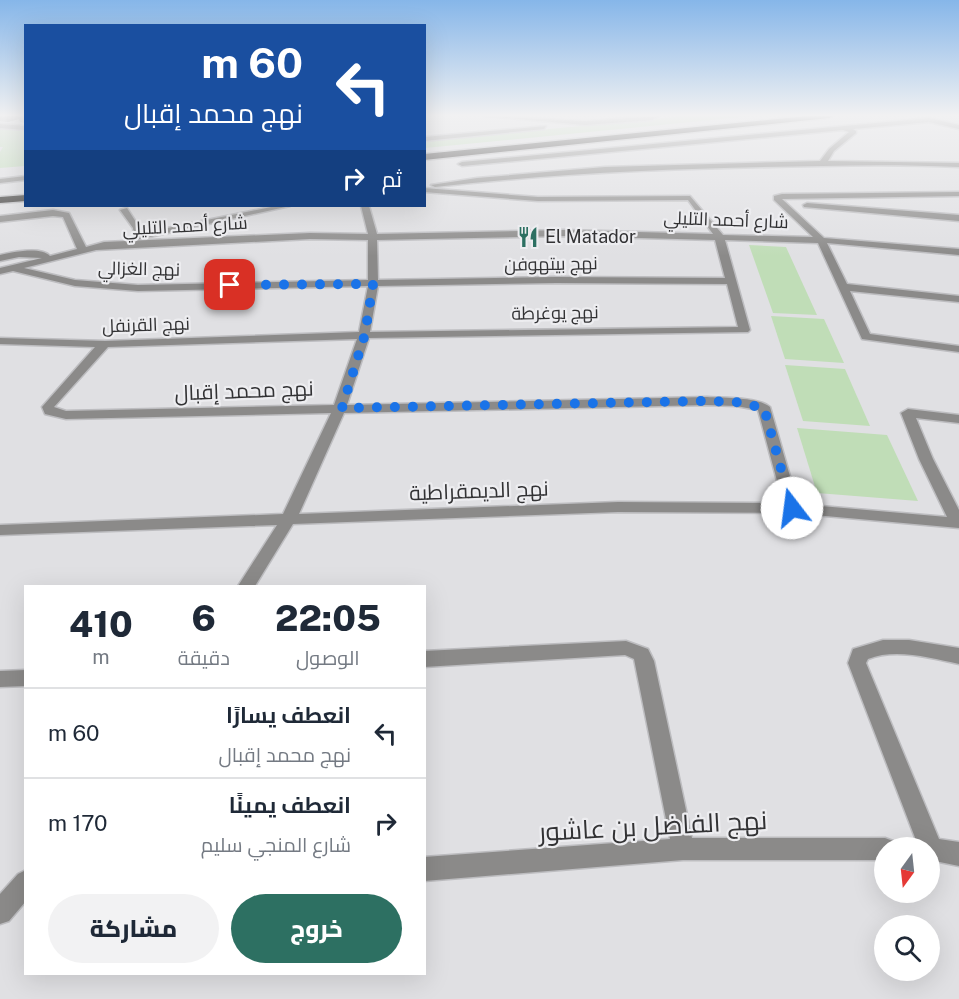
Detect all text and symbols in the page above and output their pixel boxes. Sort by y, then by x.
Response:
text: 60 m [201,38,303,87]
icon: left [324,48,402,126]
text: نهج محمد إقبال [124,97,303,129]
icon: right [337,162,370,195]
text: ثم [382,166,402,192]
street label: شارع أحمد التليلي [663,207,789,236]
street label: شارع أحمد التليلي [122,212,248,243]
restaurant icon: El Matador [516,225,540,249]
place label: El Matador [545,226,636,247]
street label: نهج بيتهوفن [504,252,598,277]
street label: نهج الغزالي [98,257,180,284]
pin [204,259,255,310]
icon: arrive [213,268,246,301]
street label: نهج يوغرطة [511,301,599,326]
street label: نهج القرنفل [102,312,190,339]
street label: نهج محمد إقبال [174,376,314,407]
street label: نهج الديمقراطية [409,476,549,507]
position arrow [760,476,824,540]
text: 6 [192,597,216,639]
text: 22:05 [275,597,381,639]
text: 410 [69,603,133,645]
text: m [92,645,110,669]
text: دقيقة [178,646,230,670]
text: الوصول [296,646,360,670]
text: انعطف يسارًا [226,702,351,728]
icon: left [369,717,402,750]
text: 60 m [48,720,99,746]
text: نهج محمد إقبال [218,743,351,767]
text: انعطف يمينًا [229,792,351,818]
street label: نهج الفاضل بن عاشور [536,804,768,849]
icon: right [369,807,402,840]
text: 170 m [48,810,108,836]
text: شارع المنجي سليم [201,833,351,857]
north arrow [874,837,940,903]
map controls [874,837,940,981]
button: مشاركة [48,894,219,963]
button: خروج [231,894,402,963]
button: search [874,915,940,981]

